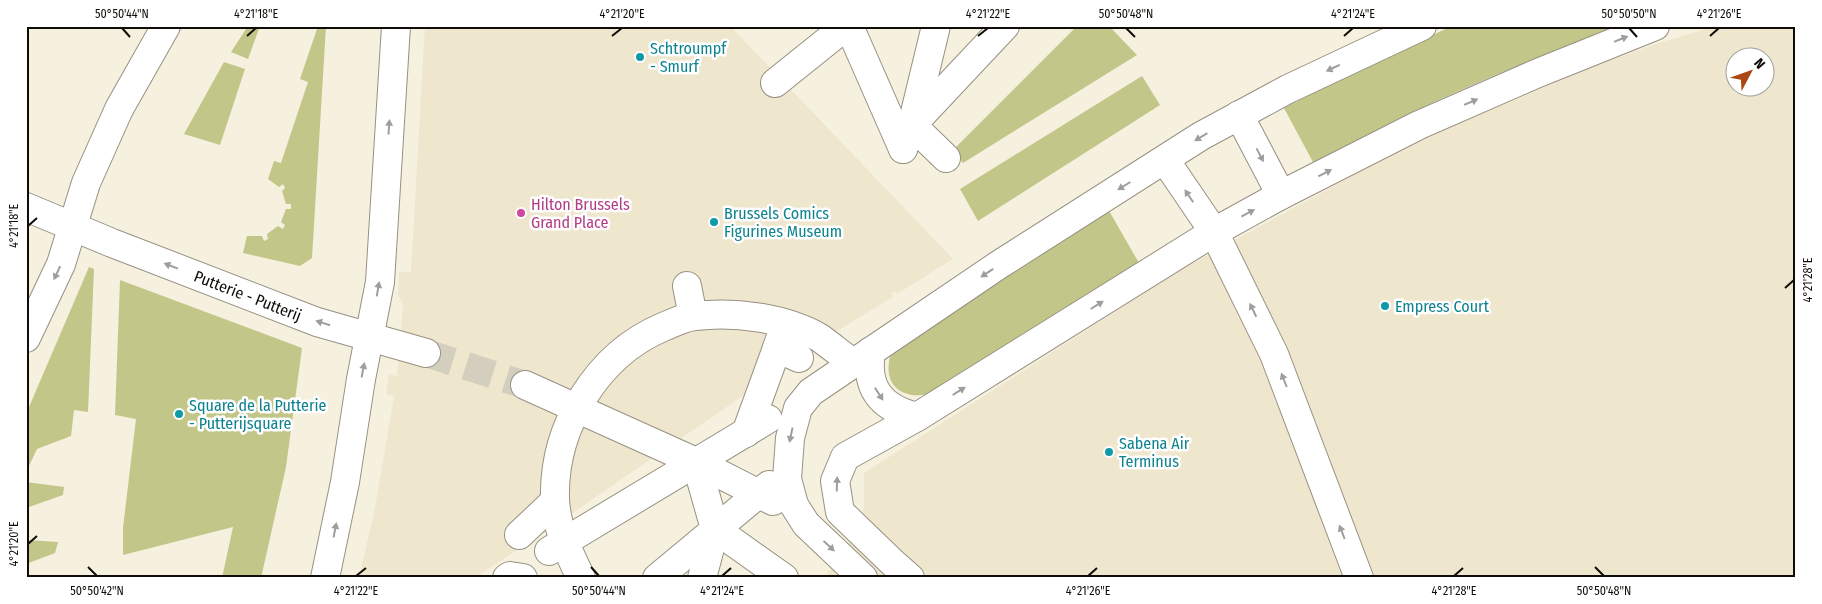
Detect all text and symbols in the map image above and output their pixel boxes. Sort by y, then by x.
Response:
text: 50°50'44"N [95,7,149,21]
text: 4°21'18"E [234,7,278,21]
text: 4°21'20"E [599,7,645,21]
text: 4°21'22"E [966,7,1011,21]
text: 50°50'48"N [1099,7,1153,21]
text: 4°21'24"E [1331,7,1375,21]
text: 50°50'50"N [1602,7,1656,21]
text: 4°21'26"E [1697,7,1742,21]
one-way arrow [1614,35,1628,43]
place label: Schtroumpf - Smurf [650,39,727,76]
north arrow [1724,48,1774,98]
marker: Schtroumpf - Smurf [634,51,646,63]
text: N [1750,55,1769,73]
one-way arrow [1326,64,1340,72]
one-way arrow [1464,98,1478,106]
one-way arrow [386,119,394,135]
one-way arrow [1195,132,1208,141]
one-way arrow [1256,148,1264,162]
one-way arrow [1318,169,1332,177]
one-way arrow [1117,181,1130,191]
one-way arrow [1184,189,1194,202]
place label: Hilton Brussels Grand Place [531,195,630,232]
text: 4°21'18"E [7,204,21,248]
place label: Brussels Comics Figurines Museum [724,204,842,241]
marker: Hilton Brussels Grand Place [515,207,527,219]
one-way arrow [1240,209,1255,217]
marker: Brussels Comics Figurines Museum [708,216,720,228]
text: 4°21'28"E [1801,257,1815,302]
one-way arrow [163,262,178,270]
one-way arrow [53,266,61,280]
street label: Putterie - Putterij [191,267,304,325]
one-way arrow [980,268,993,278]
one-way arrow [375,281,383,297]
place label: Empress Court [1395,297,1490,316]
marker: Empress Court [1379,300,1391,312]
one-way arrow [1090,301,1103,310]
one-way arrow [1248,303,1256,317]
one-way arrow [315,319,330,327]
one-way arrow [359,362,367,377]
one-way arrow [1280,372,1288,387]
one-way arrow [952,386,965,396]
one-way arrow [874,388,884,401]
place label: Square de la Putterie - Putterijsquare [189,396,327,433]
marker: Square de la Putterie - Putterijsquare [173,408,185,420]
one-way arrow [787,427,795,443]
place label: Sabena Air Terminus [1119,434,1190,471]
marker: Sabena Air Terminus [1103,446,1115,458]
one-way arrow [833,475,841,491]
text: 4°21'20"E [7,521,21,567]
one-way arrow [331,522,339,538]
one-way arrow [1338,524,1346,539]
one-way arrow [823,540,835,552]
text: 50°50'42"N [70,584,124,598]
text: 4°21'22"E [334,584,379,598]
text: 50°50'44"N [572,584,626,598]
text: 4°21'24"E [700,584,744,598]
text: 4°21'26"E [1066,584,1111,598]
text: 4°21'28"E [1432,584,1477,598]
text: 50°50'48"N [1577,584,1631,598]

